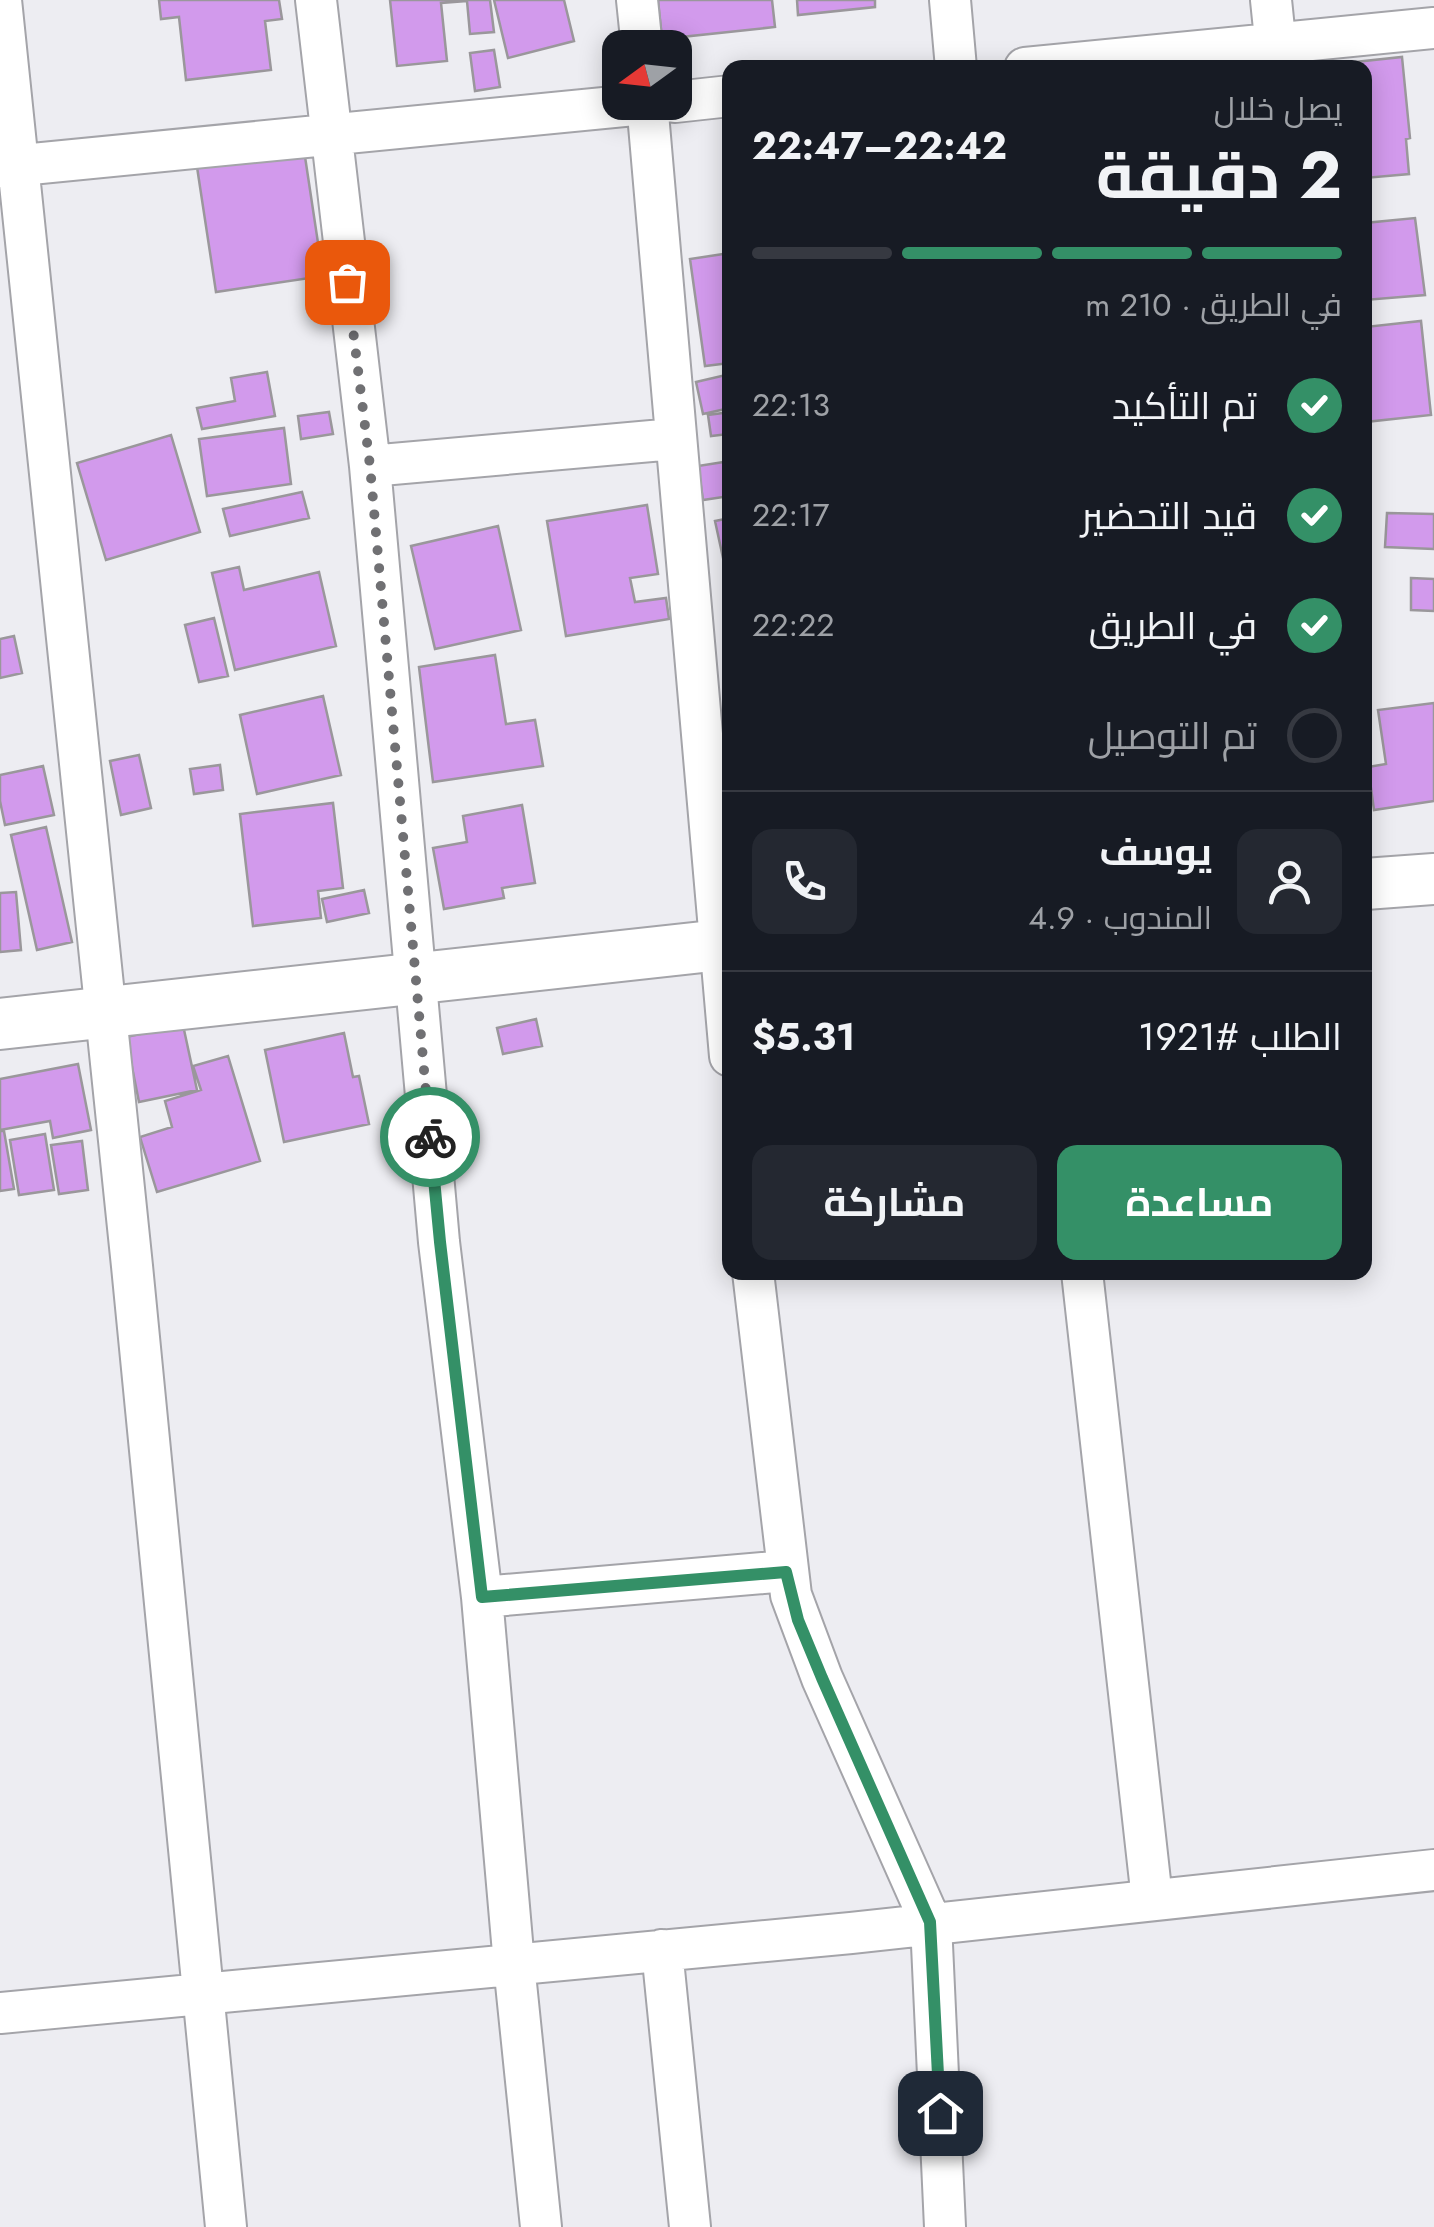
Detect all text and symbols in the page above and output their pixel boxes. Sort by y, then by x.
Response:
north arrow [602,30,692,120]
map controls [602,30,692,120]
text: يصل خلال [1214,86,1342,132]
text: 22:42–22:47 [752,118,1007,173]
text: 2 دقيقة [1096,128,1342,222]
pin [305,240,390,325]
icon: bag [320,255,375,310]
text: في الطريق · 210 m [1085,282,1342,328]
text: تم التأكيد [1112,378,1257,433]
icon: check [1287,378,1342,433]
text: 22:13 [752,382,830,428]
text: قيد التحضير [1081,488,1257,543]
icon: check [1287,488,1342,543]
text: 22:17 [752,492,829,538]
text: في الطريق [1089,598,1257,653]
icon: check [1287,598,1342,653]
text: 22:22 [752,602,834,648]
text: تم التوصيل [1088,708,1257,763]
text: يوسف [1099,824,1212,879]
button: phone [752,829,857,934]
button: person [1237,829,1342,934]
text: المندوب · 4.9 [1028,895,1212,941]
text: $5.31 [752,1009,855,1064]
text: الطلب #1921 [1138,1009,1342,1064]
courier [380,1087,480,1187]
icon: bike [403,1110,458,1165]
button: مشاركة [752,1145,1037,1260]
button: مساعدة [1057,1145,1342,1260]
pin [898,2071,983,2156]
icon: home [913,2086,968,2141]

